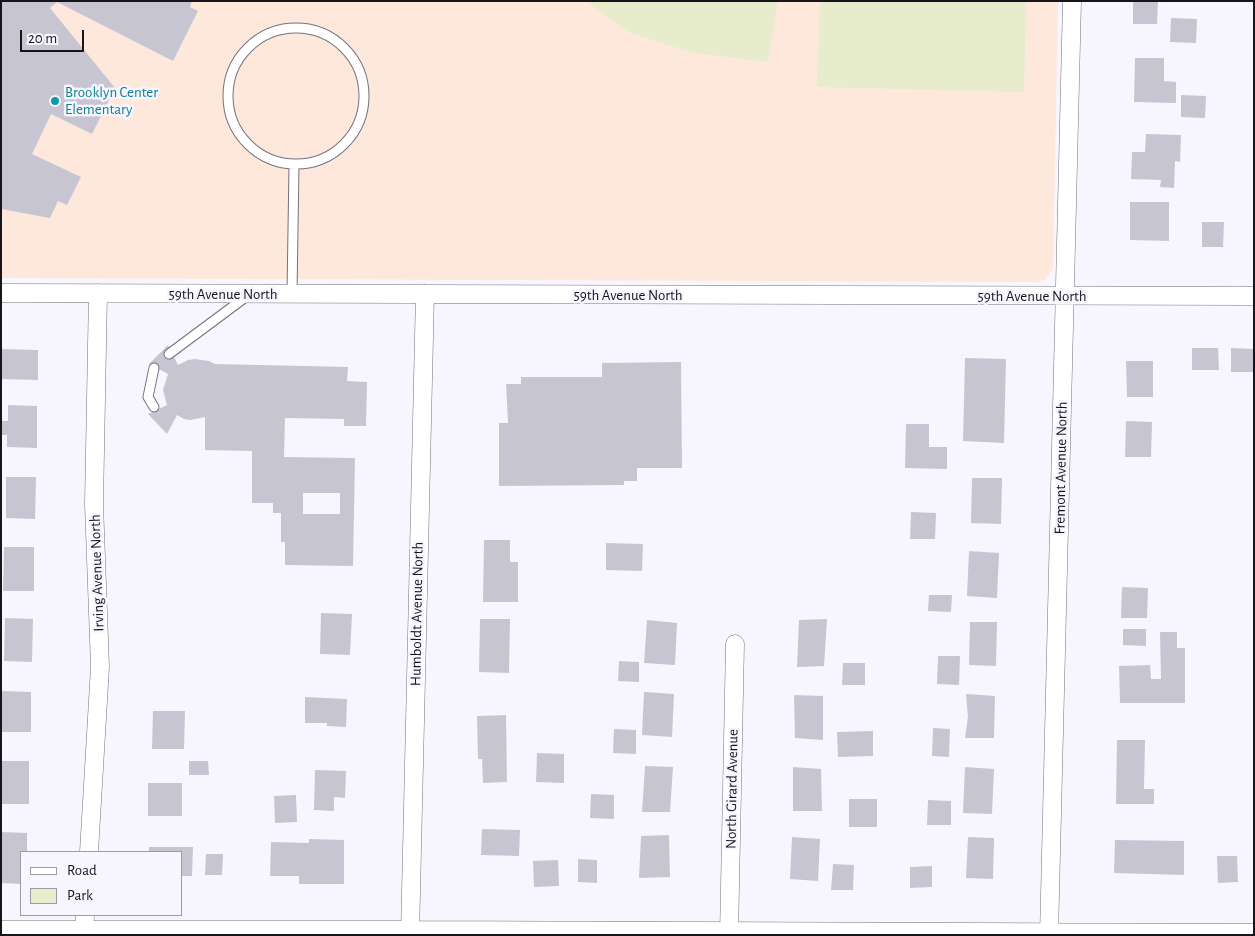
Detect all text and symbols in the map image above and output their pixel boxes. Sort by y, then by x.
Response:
scale bar [22,20,86,52]
text: 20 m [28,31,57,46]
place label: Brooklyn Center Elementary [65,83,158,118]
marker: Brooklyn Center Elementary [49,95,61,107]
street label: 59th Avenue North [168,285,278,303]
street label: 59th Avenue North [573,286,683,304]
street label: 59th Avenue North [977,287,1087,305]
street label: Fremont Avenue North [1051,402,1071,534]
street label: Irving Avenue North [86,514,108,632]
street label: Humboldt Avenue North [407,542,427,686]
street label: North Girard Avenue [722,729,742,849]
legend [20,851,182,916]
text: Road [67,863,97,878]
text: Park [67,888,93,903]

